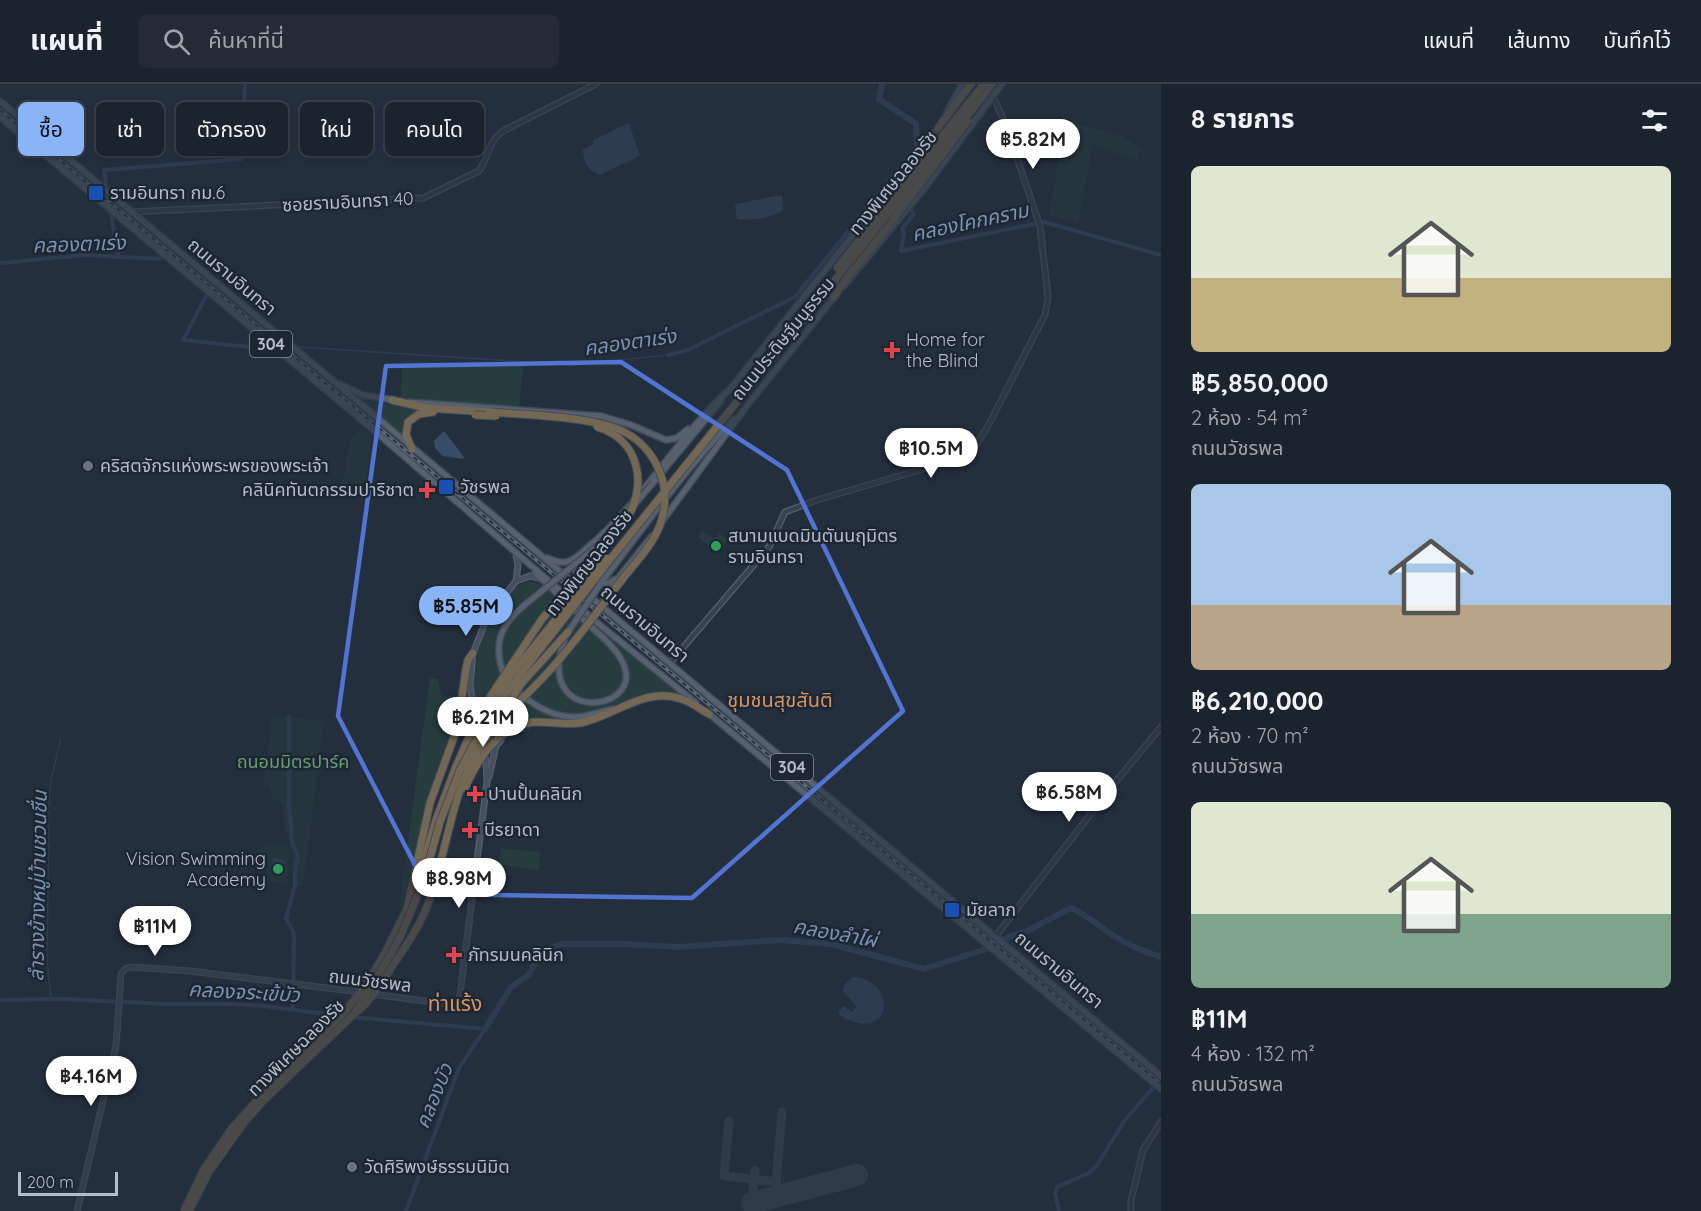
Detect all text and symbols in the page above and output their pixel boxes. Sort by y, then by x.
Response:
search box [139,14,559,68]
text: แผนที่ [30,22,103,57]
icon: search [160,25,193,58]
text: ค้นหาที่นี่ [208,26,284,54]
text: แผนที่ [1423,27,1474,53]
text: เส้นทาง [1507,27,1571,53]
text: บันทึกไว้ [1604,27,1671,53]
chip: ซื้อ [18,102,84,156]
chip: เช่า [96,102,164,156]
chip: ตัวกรอง [176,102,288,156]
chip: ใหม่ [300,102,373,156]
chip: คอนโด [385,102,484,156]
text: 8 รายการ [1191,102,1294,135]
icon: filters [1638,104,1671,137]
pin: ฿5.82M [984,119,1082,170]
street label: ทางพิเศษฉลองรัช [843,126,942,240]
text: ฿5.82M [1000,126,1066,151]
place label: รามอินทรา กม.6 [110,181,226,204]
marker: รามอินทรา กม.6 [87,184,105,202]
street label: ซอยรามอินทรา 40 [282,187,414,216]
water label: คลองโคกคราม [909,197,1032,246]
icon: home [1377,205,1485,313]
water label: คลองตาเร่ง [32,229,127,258]
street label: ถนนรามอินทรา [183,233,281,320]
street label: ถนนประดิษฐ์มนูธรรม [726,273,840,405]
water label: คลองตาเร่ง [582,322,679,360]
place label: Home for the Blind [906,328,985,372]
road number: 304 [250,331,292,357]
marker: Home for the Blind [883,341,901,359]
text: ฿5,850,000 [1191,366,1328,399]
text: 2 ห้อง · 54 m² [1191,405,1308,430]
pin: ฿10.5M [882,428,980,479]
text: ฿10.5M [899,435,963,460]
text: ถนนวัชรพล [1191,435,1283,460]
place label: คริสตจักรแห่งพระพรของพระเจ้า [100,454,329,477]
marker: คริสตจักรแห่งพระพรของพระเจ้า [81,459,95,473]
place label: วัชรพล [460,475,510,498]
place label: คลินิคทันตกรรมปาริชาต [242,478,414,501]
marker: วัชรพล [437,478,455,496]
marker: คลินิคทันตกรรมปาริชาต [418,481,436,499]
street label: ทางพิเศษฉลองรัช [540,505,637,620]
icon: home [1377,523,1485,631]
place label: สนามแบดมินตันนฤมิตร รามอินทรา [728,524,898,568]
marker: สนามแบดมินตันนฤมิตร รามอินทรา [709,539,723,553]
street label: ถนนรามอินทรา [596,580,694,667]
pin: ฿5.85M [417,586,515,637]
text: ฿5.85M [433,593,499,618]
text: ฿6,210,000 [1191,684,1324,717]
district label: ชุมชนสุขสันติ [727,687,833,712]
pin: ฿6.21M [434,697,532,748]
text: ฿6.21M [451,704,515,729]
text: 2 ห้อง · 70 m² [1191,723,1309,748]
park label: ถนอมมิตรปาร์ค [237,750,349,773]
text: ถนนวัชรพล [1191,753,1283,778]
road number: 304 [771,754,813,780]
pin: ฿6.58M [1020,772,1118,823]
text: ฿6.58M [1036,779,1102,804]
place label: ปานปั้นคลินิก [488,782,582,805]
marker: ปานปั้นคลินิก [466,785,484,803]
water label: ลำรางข้างหมู่บ้านชวนชื่น [22,789,53,982]
place label: บีรยาดา [484,818,540,841]
marker: บีรยาดา [461,821,479,839]
icon: home [1377,841,1485,949]
place label: Vision Swimming Academy [126,847,266,891]
pin: ฿8.98M [410,858,508,909]
marker: Vision Swimming Academy [271,862,285,876]
text: ฿8.98M [426,865,492,890]
place label: มัยลาภ [966,898,1016,921]
marker: มัยลาภ [943,901,961,919]
pin: ฿11M [119,906,191,957]
text: ฿11M [133,913,177,938]
water label: คลองลำไผ่ [791,913,882,953]
street label: ถนนรามอินทรา [1010,926,1108,1013]
place label: ภัทรมนคลินิก [468,943,564,966]
marker: ภัทรมนคลินิก [445,946,463,964]
street label: ถนนวัชรพล [327,964,413,997]
water label: คลองจระเข้บัว [188,976,302,1007]
district label: ท่าแร้ง [428,990,482,1016]
street label: ทางพิเศษฉลองรัช [242,994,349,1101]
text: ฿11M [1191,1002,1248,1035]
text: 4 ห้อง · 132 m² [1191,1041,1315,1066]
pin: ฿4.16M [42,1056,140,1107]
water label: คลองบัว [409,1059,458,1132]
text: ฿4.16M [60,1063,122,1088]
text: ถนนวัชรพล [1191,1071,1283,1096]
place label: วัดศิริพงษ์ธรรมนิมิต [364,1155,510,1178]
marker: วัดศิริพงษ์ธรรมนิมิต [345,1160,359,1174]
scale bar [18,1169,118,1196]
text: 200 m [27,1172,74,1192]

